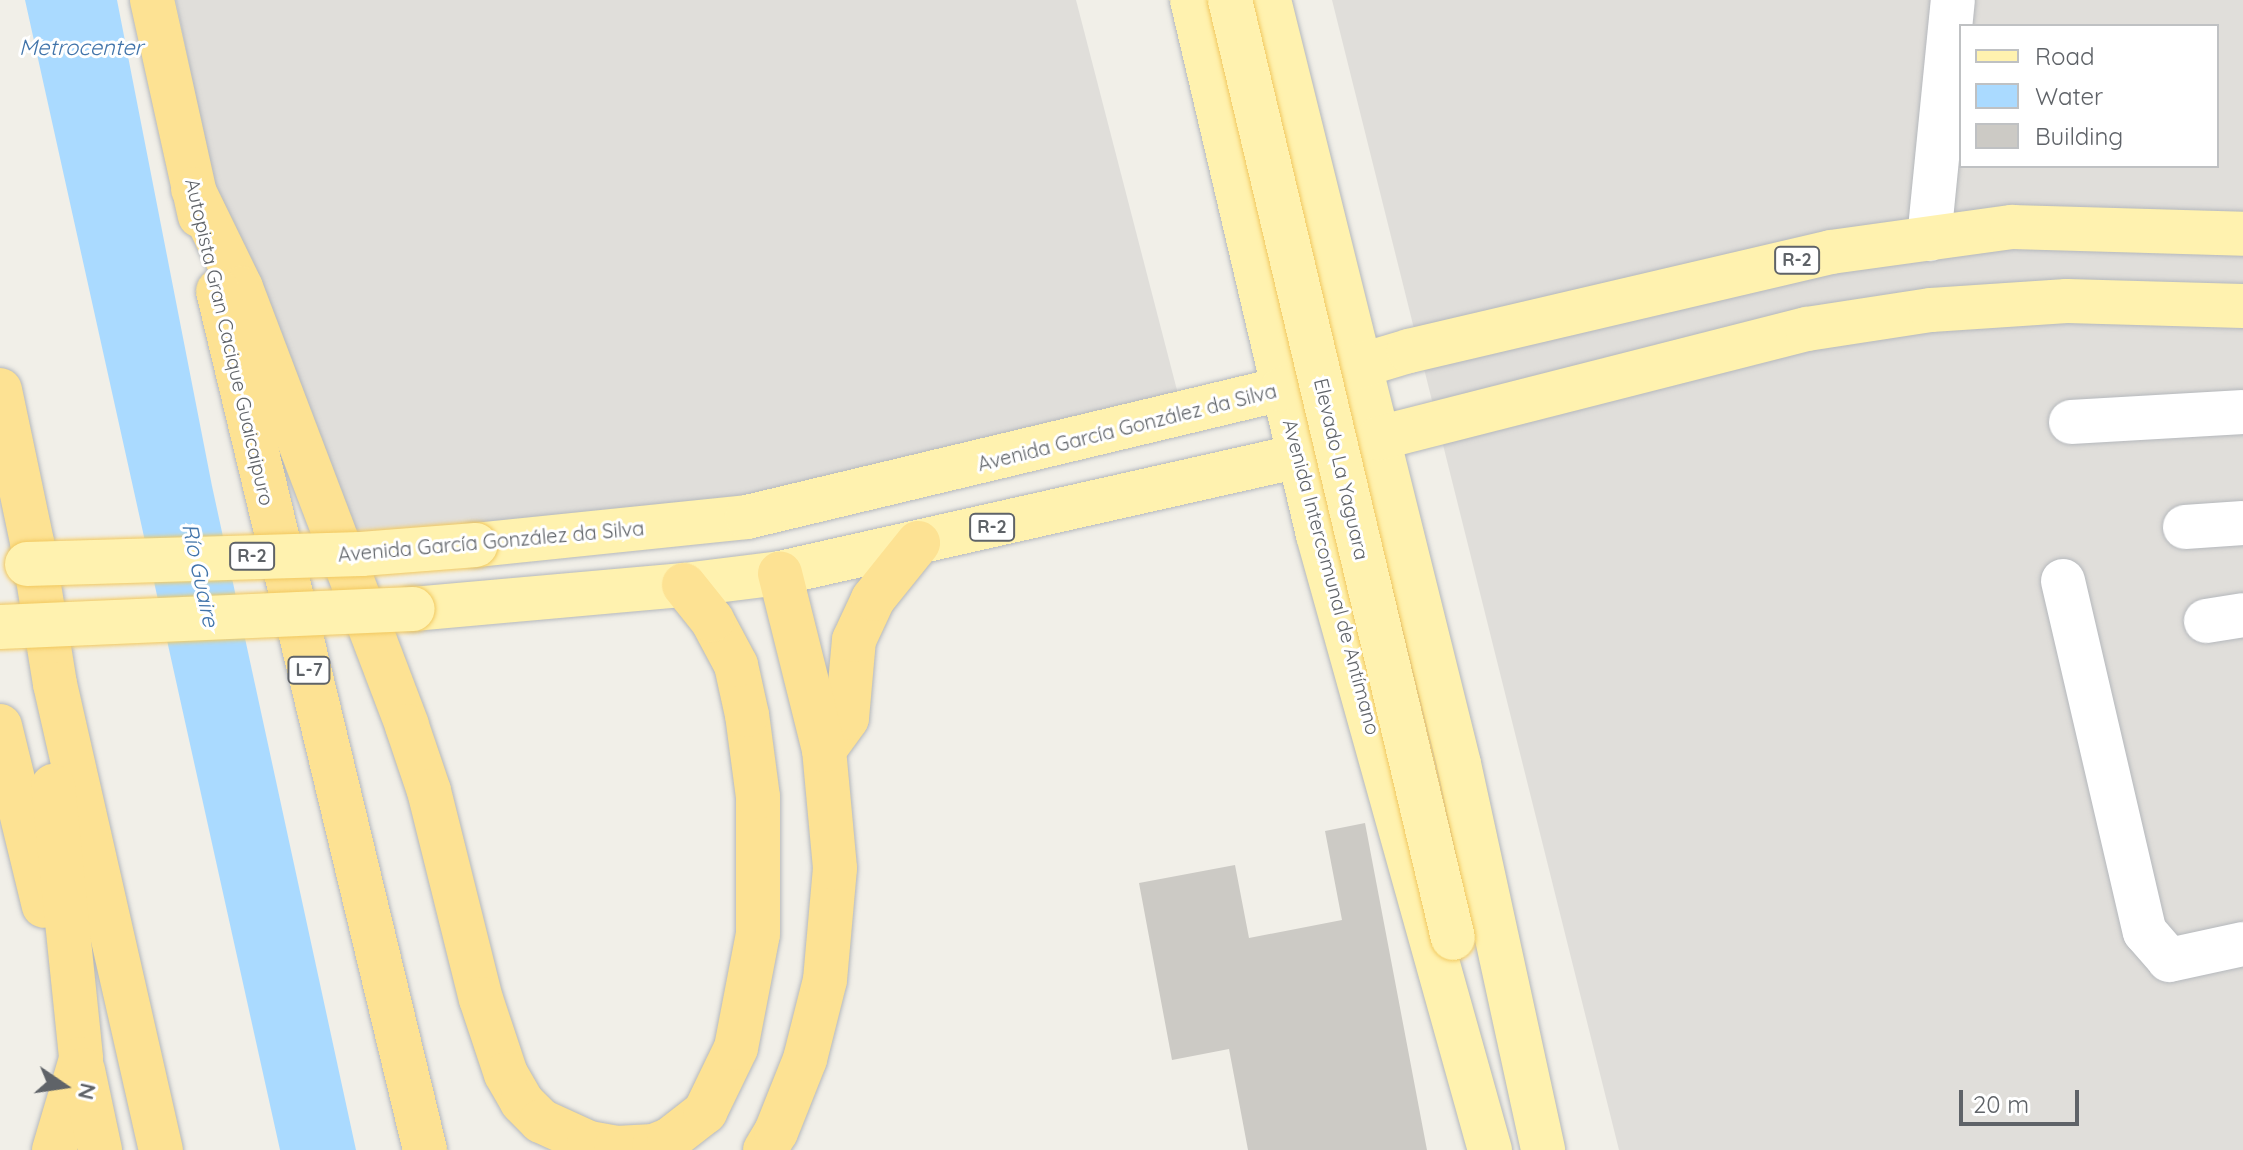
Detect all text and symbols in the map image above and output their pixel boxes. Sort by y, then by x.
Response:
legend [1959,24,2219,168]
water label: Metrocenter [19,35,143,61]
text: Road [2035,41,2095,71]
text: Water [2035,81,2103,111]
text: Building [2035,121,2123,151]
street label: Autopista Gran Cacique Guaicaipuro [181,176,279,508]
road number: R-2 [1773,246,1821,274]
street label: Elevado La Yaguara [1309,376,1375,562]
street label: Avenida García González da Silva [975,378,1279,476]
street label: Avenida Intercomunal de Antímano [1278,417,1386,737]
road number: R-2 [968,513,1016,541]
street label: Avenida García González da Silva [337,516,645,566]
water label: Río Guaire [176,521,224,629]
road number: R-2 [228,542,276,570]
road number: L-7 [287,656,331,684]
north arrow [24,1046,104,1126]
scale bar [1963,1074,2083,1124]
text: N [72,1080,103,1102]
text: 20 m [1973,1089,2029,1119]

